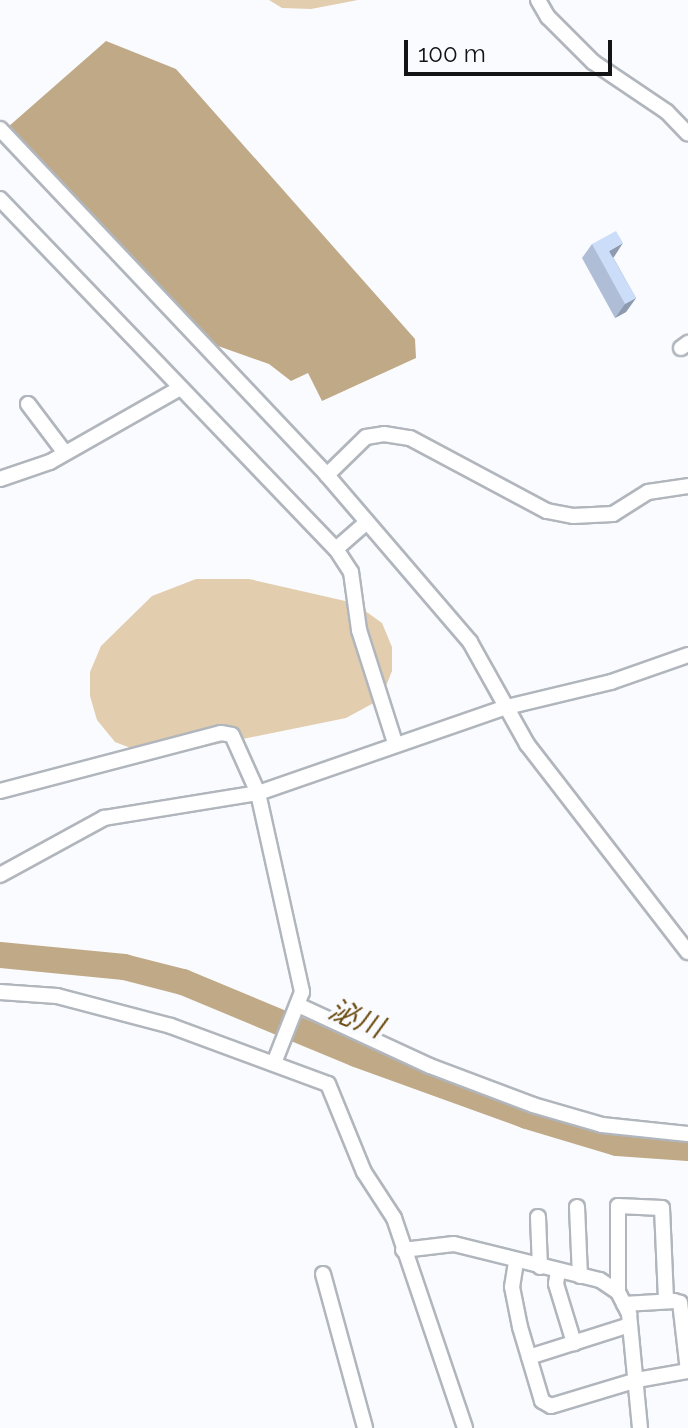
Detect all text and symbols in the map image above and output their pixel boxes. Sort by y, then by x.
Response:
scale bar [408,24,616,74]
text: 100 m [418,39,486,68]
water label: 泌川 [324,993,388,1045]

